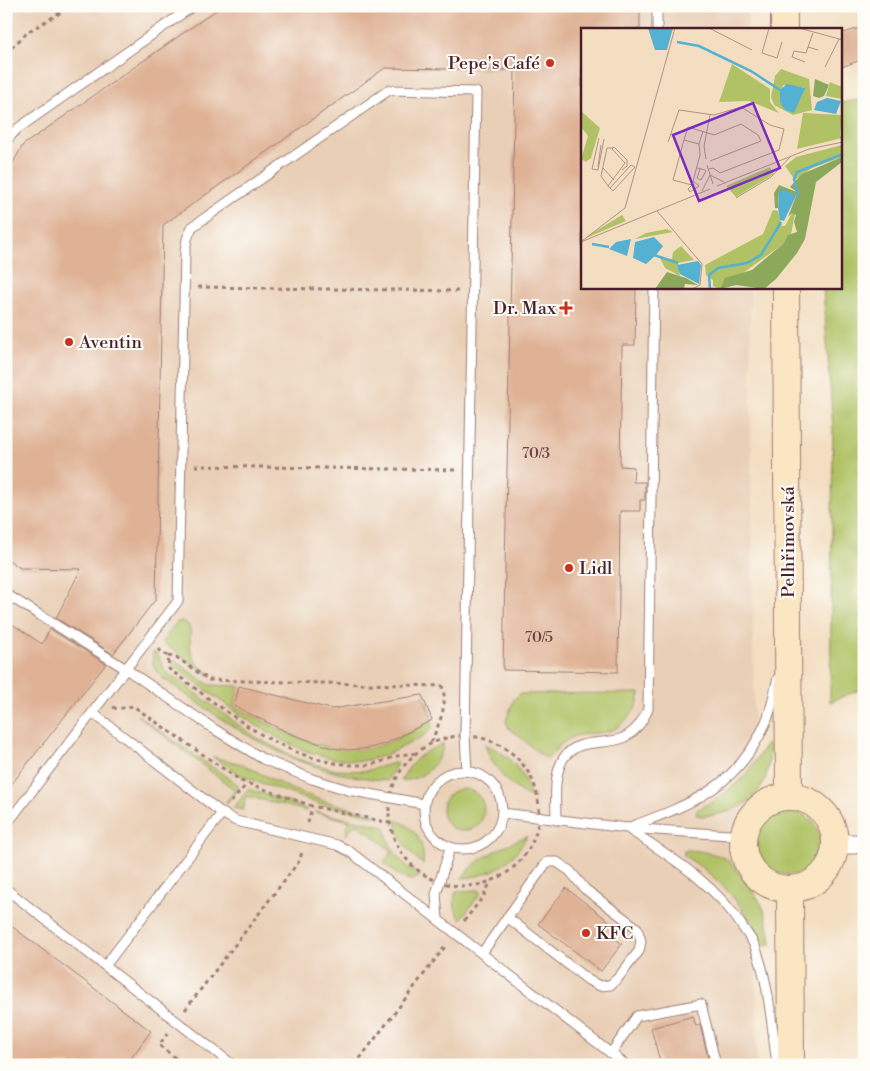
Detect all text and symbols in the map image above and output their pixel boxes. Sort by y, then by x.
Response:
inset map [581,28,842,289]
place label: Pepe's Café [448,52,540,75]
marker: Pepe's Café [544,57,556,69]
place label: Dr. Max [493,297,557,320]
marker: Dr. Max [560,302,572,314]
place label: Aventin [78,331,142,354]
marker: Aventin [63,336,75,348]
house number: 70/3 [522,444,550,463]
street label: Pelhřimovská [777,485,800,598]
place label: Lidl [579,557,613,580]
marker: Lidl [563,562,575,574]
house number: 70/5 [525,628,553,647]
place label: KFC [596,922,633,945]
marker: KFC [580,927,592,939]

